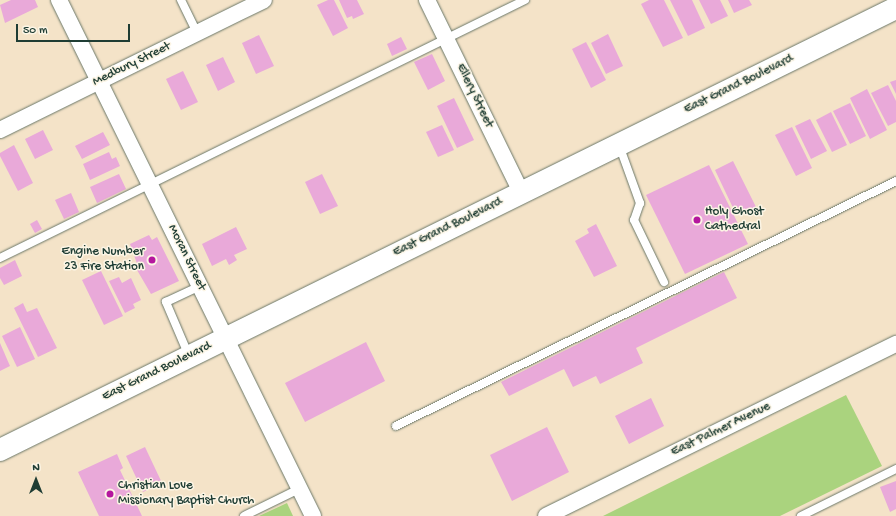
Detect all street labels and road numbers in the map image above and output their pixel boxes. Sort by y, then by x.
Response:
street label: Medbury Street [90,39,174,91]
street label: East Grand Boulevard [682,52,796,118]
street label: Ellery Street [452,61,496,131]
street label: East Grand Boulevard [391,195,505,261]
street label: Moran Street [163,222,209,294]
street label: East Grand Boulevard [100,339,214,405]
street label: East Palmer Avenue [669,399,773,461]

